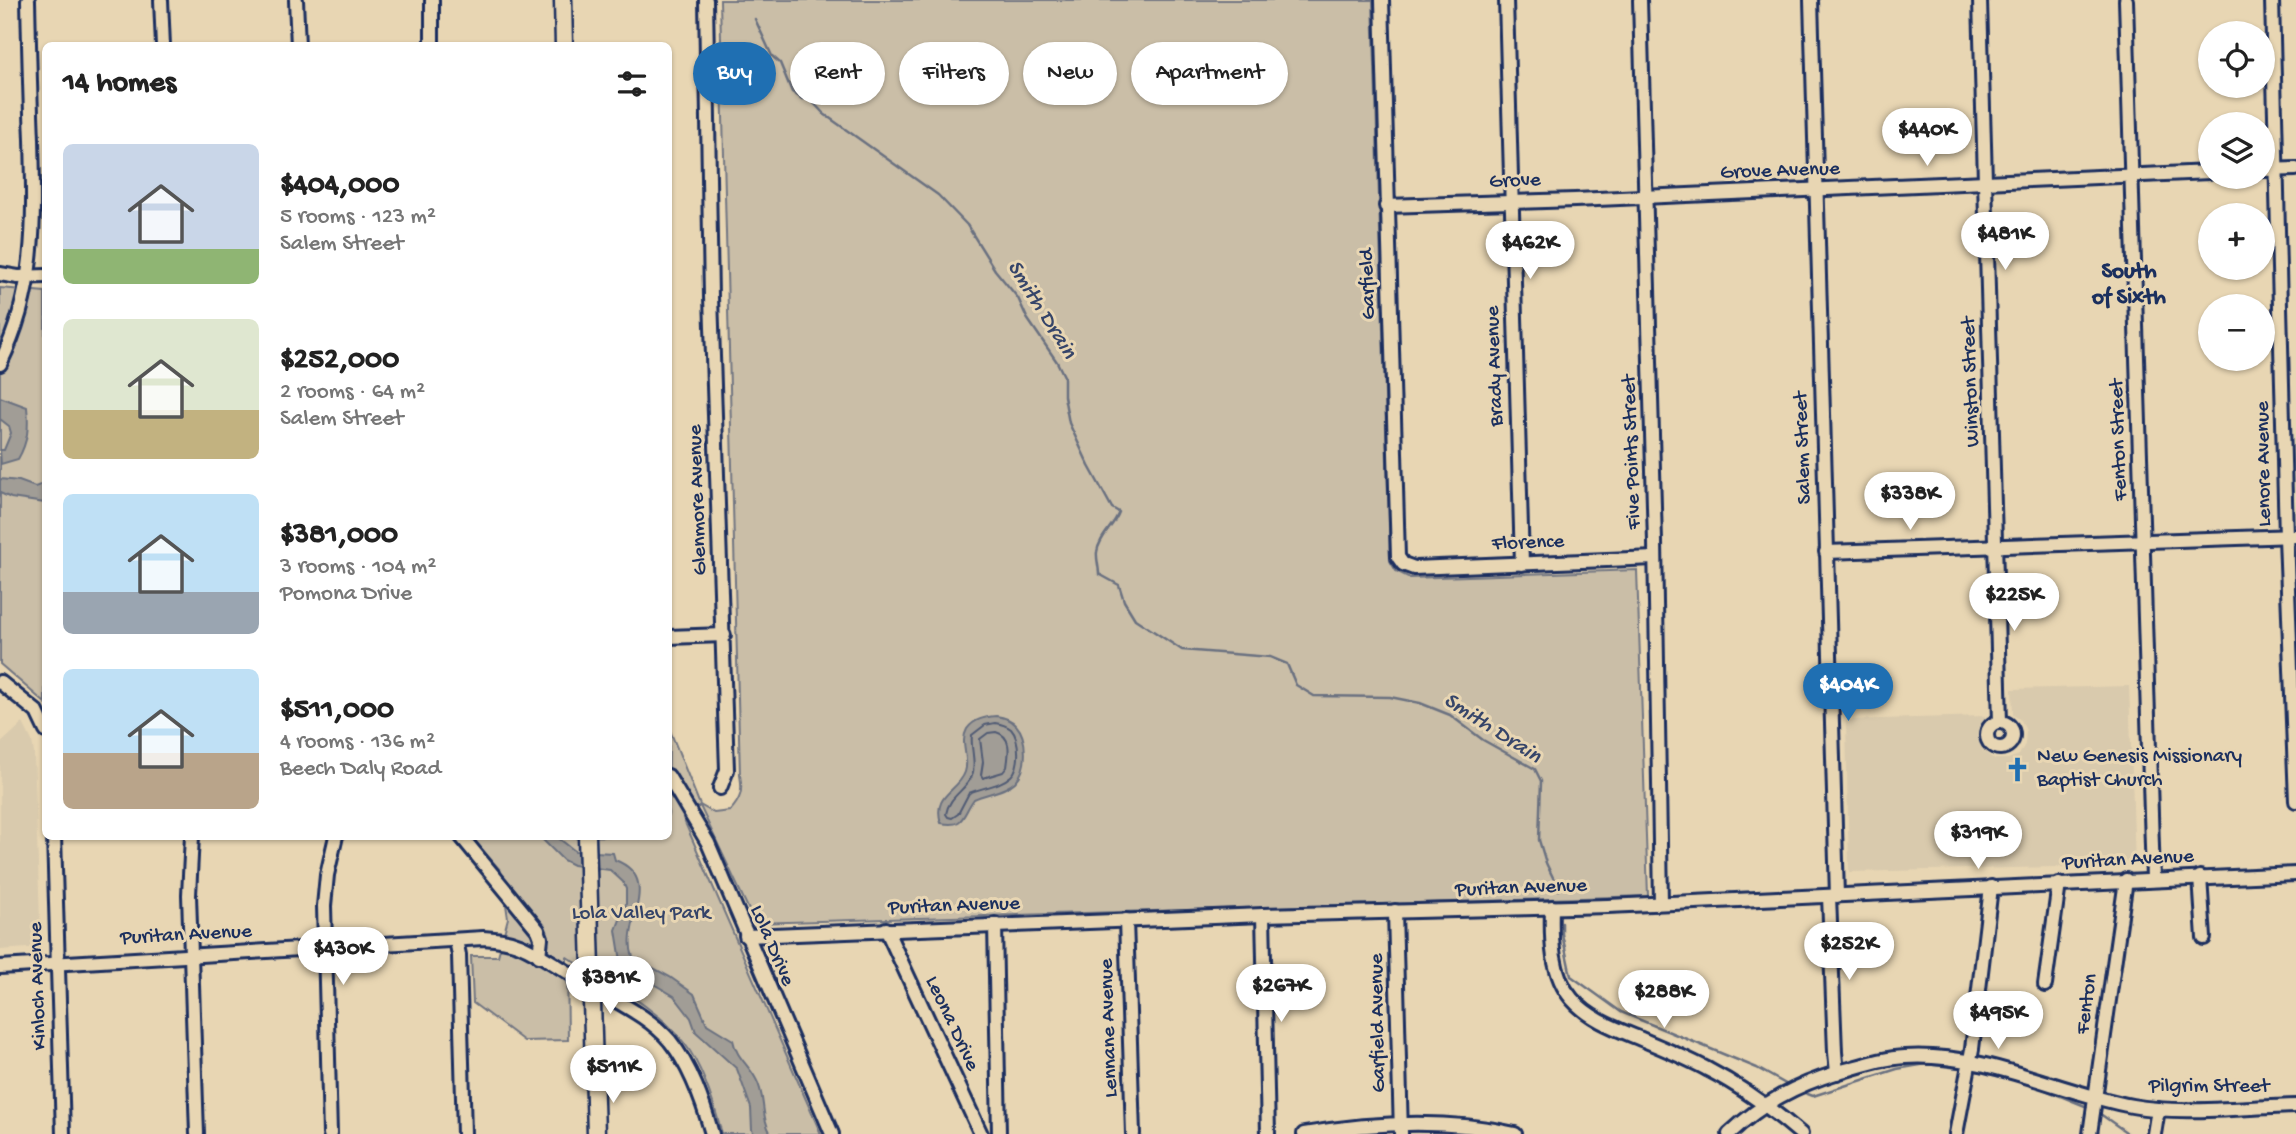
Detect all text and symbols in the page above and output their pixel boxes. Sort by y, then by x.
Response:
map controls [2198,21,2275,371]
button: locate [2198,21,2275,98]
chip: Buy [693,42,776,105]
chip: Rent [790,42,885,105]
chip: Filters [899,42,1009,105]
chip: New [1023,42,1117,105]
chip: Apartment [1131,42,1288,105]
icon: filters [613,65,651,103]
text: 14 homes [63,67,176,102]
pin: $440K [1878,108,1976,168]
button: layers [2198,112,2275,189]
text: $440K [1898,117,1956,144]
street label: Grove Avenue [1720,157,1841,187]
text: $404,000 [280,169,399,204]
street label: Grove [1489,169,1542,195]
icon: home [119,172,203,256]
button: + [2198,203,2275,280]
text: 5 rooms · 123 m² [280,204,436,231]
pin: $481K [1956,212,2054,272]
text: $481K [1977,221,2033,248]
pin: $462K [1481,222,1579,281]
text: $462K [1502,230,1558,257]
text: Salem Street [280,231,403,258]
street label: Garfield [1355,246,1383,320]
water label: Smith Drain [1000,256,1082,365]
district label: South of Sixth [2091,259,2167,312]
button: − [2198,294,2275,371]
street label: Brady Avenue [1481,304,1511,428]
street label: Winston Street [1957,314,1987,448]
text: $252,000 [280,344,399,379]
icon: home [119,347,203,431]
street label: Five Points Street [1618,372,1648,531]
street label: Fenton Street [2105,376,2135,502]
text: 2 rooms · 64 m² [280,379,425,406]
street label: Salem Street [1789,389,1818,505]
street label: Lenore Avenue [2251,400,2279,527]
text: Salem Street [280,406,403,433]
street label: Glenmore Avenue [684,423,714,576]
pin: $338K [1861,472,1959,532]
text: $338K [1880,481,1940,508]
text: $381,000 [280,519,398,554]
icon: home [119,522,203,606]
street label: Florence [1490,530,1566,558]
text: 3 rooms · 104 m² [280,554,436,581]
pin: $225K [1965,574,2063,633]
text: Pomona Drive [280,581,412,608]
text: $225K [1985,582,2043,609]
pin: $404K [1799,664,1897,723]
text: $404K [1819,672,1877,699]
water label: Smith Drain [1438,687,1547,771]
text: $511,000 [280,694,394,729]
icon: home [119,697,203,781]
text: 4 rooms · 136 m² [280,729,435,756]
place label: New Genesis Missionary Baptist Church [2036,745,2242,794]
church icon: New Genesis Missionary Baptist Church [2003,755,2031,783]
text: Beech Daly Road [280,756,441,783]
pin: $319K [1929,812,2027,871]
text: $319K [1950,820,2006,847]
street label: Puritan Avenue [2061,845,2196,877]
street label: Puritan Avenue [1454,874,1588,904]
street label: Puritan Avenue [887,892,1021,922]
park label: Lola Valley Park [572,902,713,927]
street label: Lola Drive [743,902,800,991]
street label: Kinloch Avenue [24,920,54,1050]
street label: Puritan Avenue [119,920,254,952]
pin: $252K [1800,922,1898,982]
pin: $430K [294,928,392,987]
text: $252K [1820,931,1878,958]
text: $430K [314,936,372,963]
street label: Garfield Avenue [1365,952,1393,1093]
pin: $381K [561,956,659,1016]
street label: Lennane Avenue [1095,957,1125,1098]
pin: $267K [1232,964,1330,1024]
text: $381K [582,965,638,992]
pin: $288K [1615,970,1713,1030]
street label: Fenton [2071,972,2105,1037]
street label: Leona Drive [918,973,984,1076]
text: $267K [1252,973,1310,1000]
text: $288K [1634,979,1694,1006]
pin: $495K [1949,992,2047,1051]
text: $495K [1969,1000,2027,1027]
pin: $511K [564,1046,662,1105]
text: $511K [586,1054,640,1081]
street label: Pilgrim Street [2148,1075,2272,1100]

